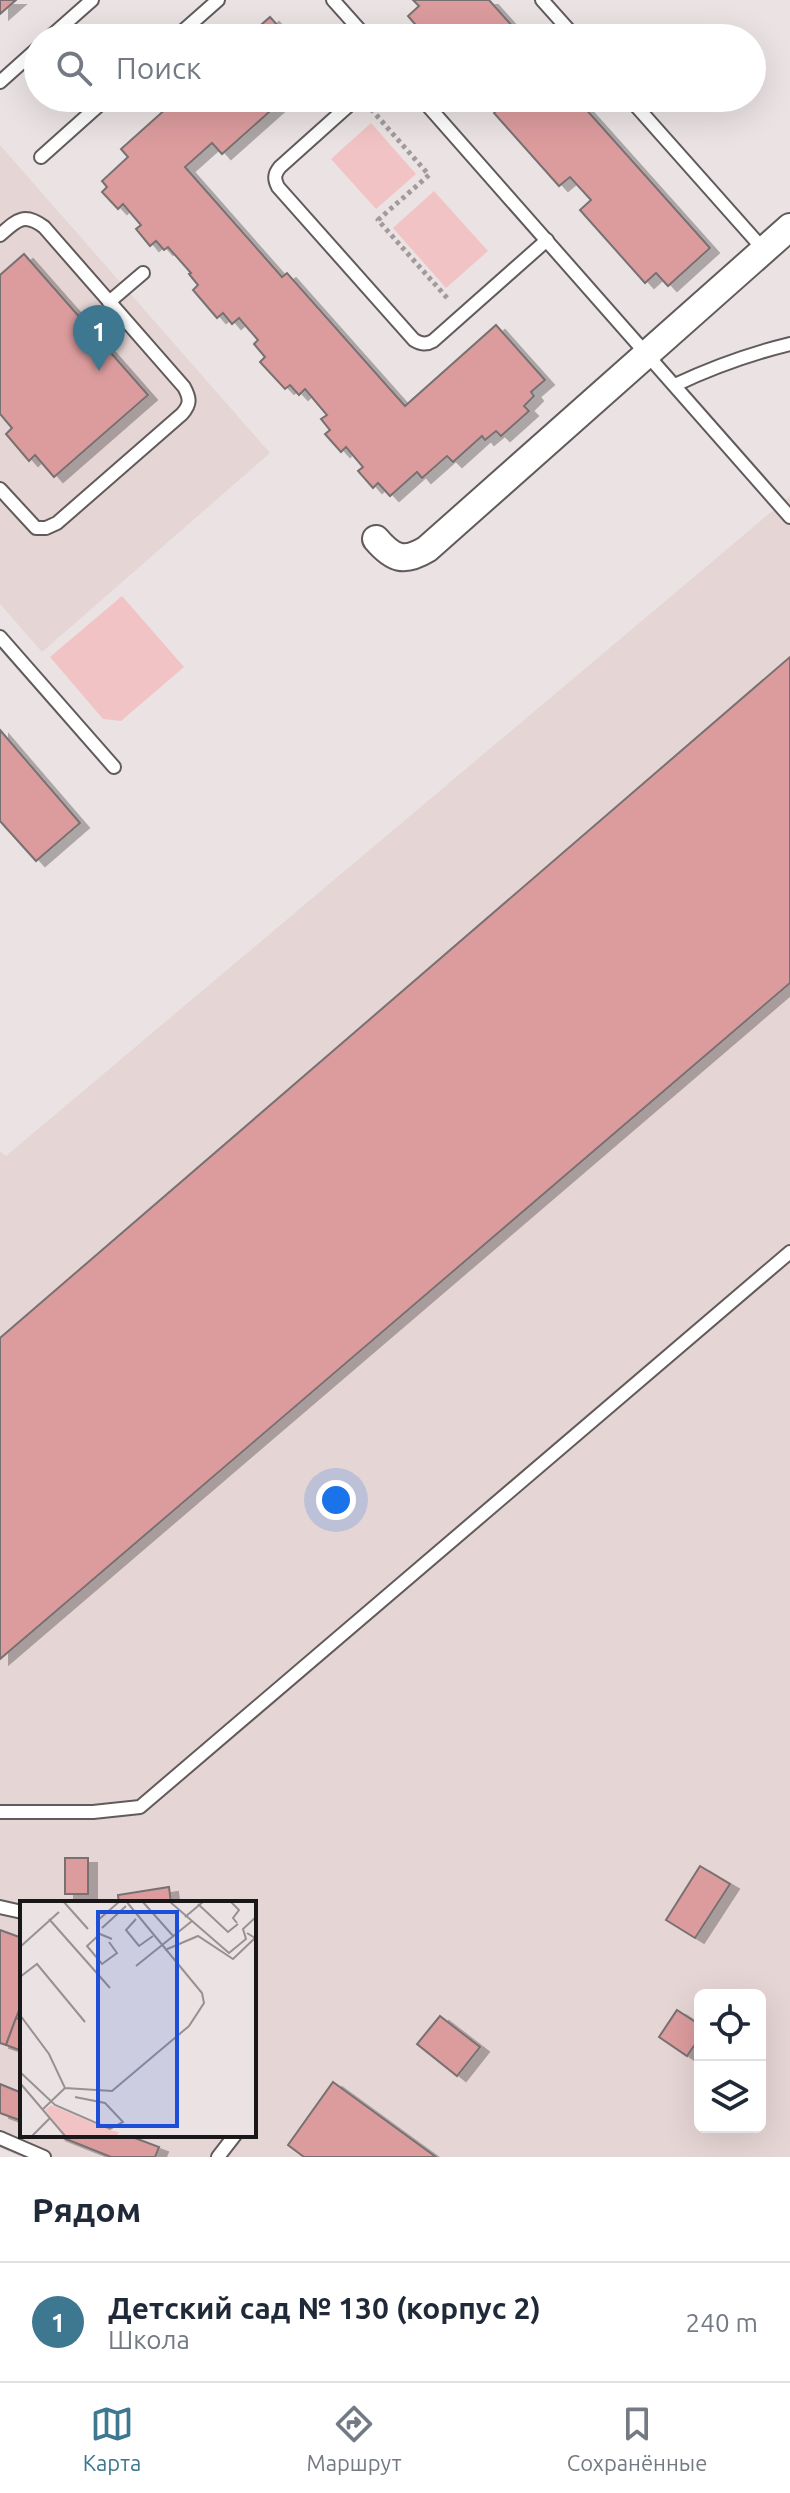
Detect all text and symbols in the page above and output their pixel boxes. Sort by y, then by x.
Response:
search box [24,24,766,112]
icon: search [52,46,96,90]
text: Поиск [116,51,201,85]
pin: 1 [73,305,125,371]
your location [316,1480,356,1520]
inset map [20,1901,256,2137]
map controls [694,1989,766,2133]
button: locate [694,1989,766,2061]
button: layers [694,2061,766,2133]
text: Рядом [32,2190,141,2228]
text: Детский сад № 130 (корпус 2) [108,2291,541,2325]
text: 1 [51,2308,65,2337]
text: 240 m [686,2308,758,2337]
text: Школа [108,2325,190,2354]
tab: Карта [83,2402,141,2475]
tab: Маршрут [307,2402,401,2475]
tab: Сохранённые [567,2402,707,2475]

